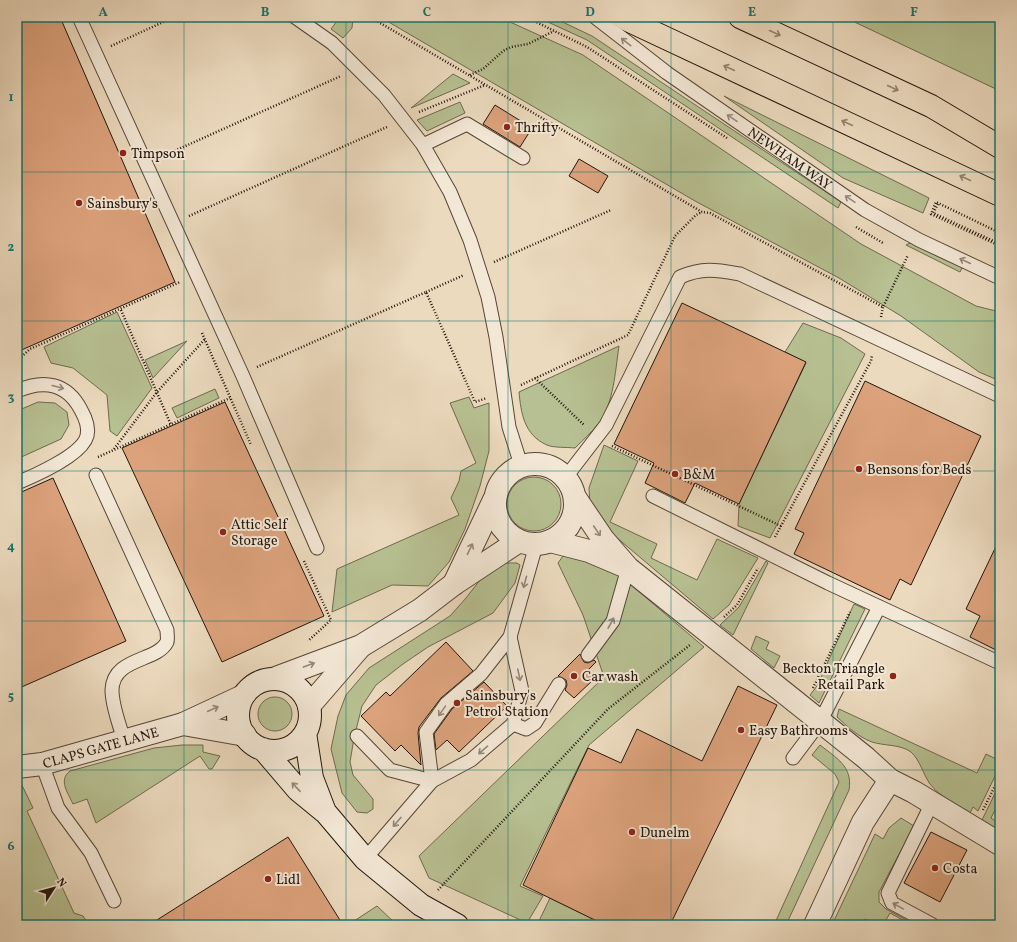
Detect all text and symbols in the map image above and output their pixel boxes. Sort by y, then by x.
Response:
text: A [98,4,108,22]
text: B [261,4,270,22]
text: C [423,4,431,22]
text: D [585,4,595,22]
text: E [748,4,756,22]
text: F [910,4,918,22]
one-way arrow [769,30,781,37]
one-way arrow [621,37,632,46]
one-way arrow [724,64,736,71]
one-way arrow [886,85,898,92]
text: 1 [8,89,14,107]
one-way arrow [727,114,738,122]
place label: Thrifty [515,119,559,138]
one-way arrow [841,119,853,126]
marker: Thrifty [502,122,512,132]
street label: NEWHAM WAY [743,124,835,195]
place label: Timpson [131,145,185,164]
marker: Timpson [118,148,128,158]
one-way arrow [959,174,971,181]
place label: Sainsbury's [87,195,158,214]
one-way arrow [845,195,856,203]
marker: Sainsbury's [74,198,84,208]
text: 2 [8,239,15,257]
one-way arrow [959,257,971,264]
one-way arrow [51,384,64,391]
text: 3 [8,389,15,407]
place label: Bensons for Beds [867,461,971,480]
marker: Bensons for Beds [854,464,864,474]
place label: B&M [683,466,715,485]
marker: B&M [670,469,680,479]
place label: Attic Self Storage [231,516,288,551]
one-way arrow [593,525,601,536]
marker: Attic Self Storage [218,527,228,537]
text: 4 [7,538,15,556]
one-way arrow [467,544,475,556]
one-way arrow [521,575,529,588]
one-way arrow [607,617,615,629]
place label: Beckton Triangle Retail Park [782,660,885,695]
one-way arrow [303,661,315,669]
one-way arrow [515,668,523,681]
place label: Car wash [582,668,639,687]
marker: Car wash [569,671,579,681]
marker: Beckton Triangle Retail Park [888,671,898,681]
place label: Sainsbury's Petrol Station [465,687,549,722]
text: 5 [8,688,14,706]
marker: Sainsbury's Petrol Station [452,698,462,708]
one-way arrow [206,705,218,712]
one-way arrow [438,705,446,716]
place label: Easy Bathrooms [749,722,848,741]
street label: CLAPS GATE LANE [41,723,161,774]
marker: Easy Bathrooms [736,725,746,735]
one-way arrow [478,745,489,754]
one-way arrow [292,782,301,793]
one-way arrow [392,817,401,827]
place label: Dunelm [640,824,690,843]
marker: Dunelm [627,827,637,837]
text: 6 [7,838,15,856]
place label: Costa [943,860,977,879]
marker: Costa [930,863,940,873]
north arrow [34,868,74,908]
place label: Lidl [276,871,300,890]
marker: Lidl [263,874,273,884]
text: N [52,875,69,891]
one-way arrow [892,902,904,910]

